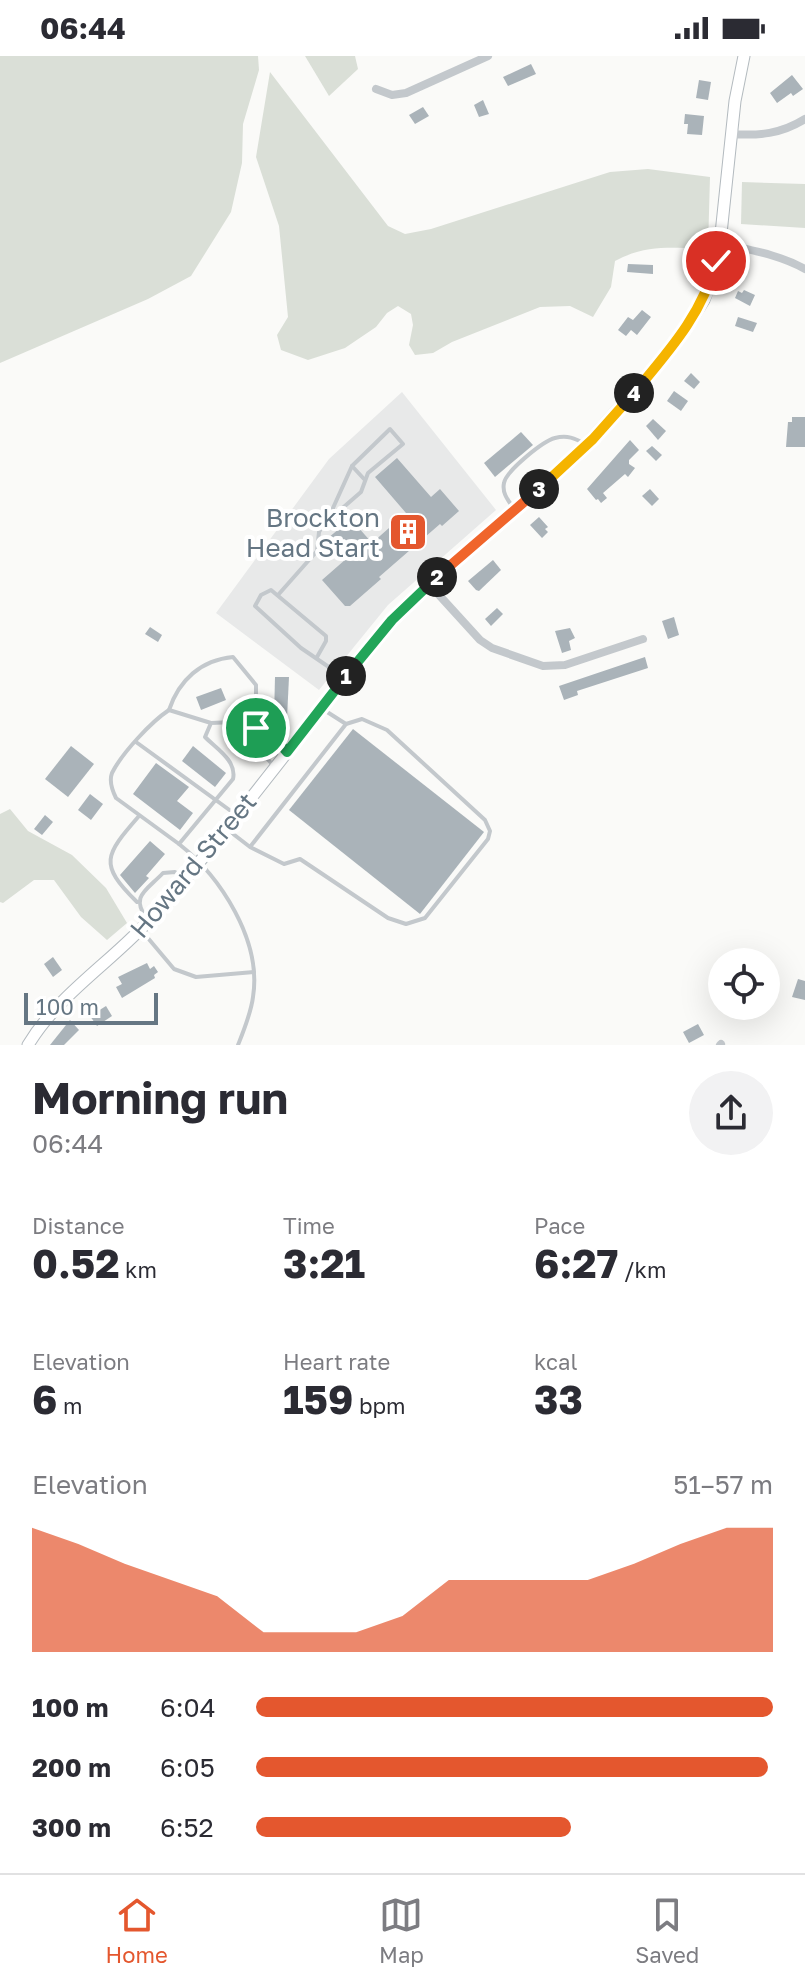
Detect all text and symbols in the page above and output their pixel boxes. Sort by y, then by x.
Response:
text: 06:44 [40,10,126,46]
pin [682,227,750,295]
icon: check [694,239,738,283]
pin: 4 [614,373,654,413]
text: 4 [627,379,641,406]
pin: 3 [519,469,559,509]
text: 3 [532,475,546,502]
place label: Brockton Head Start [246,502,380,563]
building icon: Brockton Head Start [387,511,429,553]
pin: 2 [417,557,457,597]
text: 2 [430,563,444,590]
pin: 1 [326,656,366,696]
text: 1 [340,662,352,689]
pin [222,694,290,762]
icon: arrive [234,706,278,750]
street label: Howard Street [123,786,263,944]
map controls [708,948,780,1020]
button: locate [708,948,780,1020]
scale bar [24,989,158,1025]
text: 100 m [36,993,99,1020]
text: Morning run [32,1071,288,1124]
button: share [689,1071,773,1155]
text: 06:44 [32,1128,103,1159]
text: Distance [32,1212,124,1239]
text: Time [283,1212,335,1239]
text: Pace [534,1212,585,1239]
text: 0.52 [32,1239,120,1287]
text: 3:21 [283,1239,365,1287]
text: 6:27 [534,1239,618,1287]
text: km [120,1256,157,1283]
text: /km [618,1256,666,1283]
text: Elevation [32,1348,130,1375]
text: Heart rate [283,1348,390,1375]
text: kcal [534,1348,577,1375]
text: 6 [32,1375,57,1423]
text: 159 [283,1375,353,1423]
text: 33 [534,1375,583,1423]
text: m [57,1392,82,1419]
text: bpm [353,1392,405,1419]
text: Elevation [32,1469,148,1500]
text: 51–57 m [673,1469,773,1500]
text: 100 m [32,1692,108,1723]
text: 6:04 [160,1692,216,1723]
text: 200 m [32,1752,111,1783]
text: 6:05 [160,1752,215,1783]
text: 300 m [32,1812,111,1843]
text: 6:52 [160,1812,214,1843]
tab: Home [106,1893,168,1968]
tab: Map [379,1893,424,1968]
tab: Saved [635,1893,699,1968]

